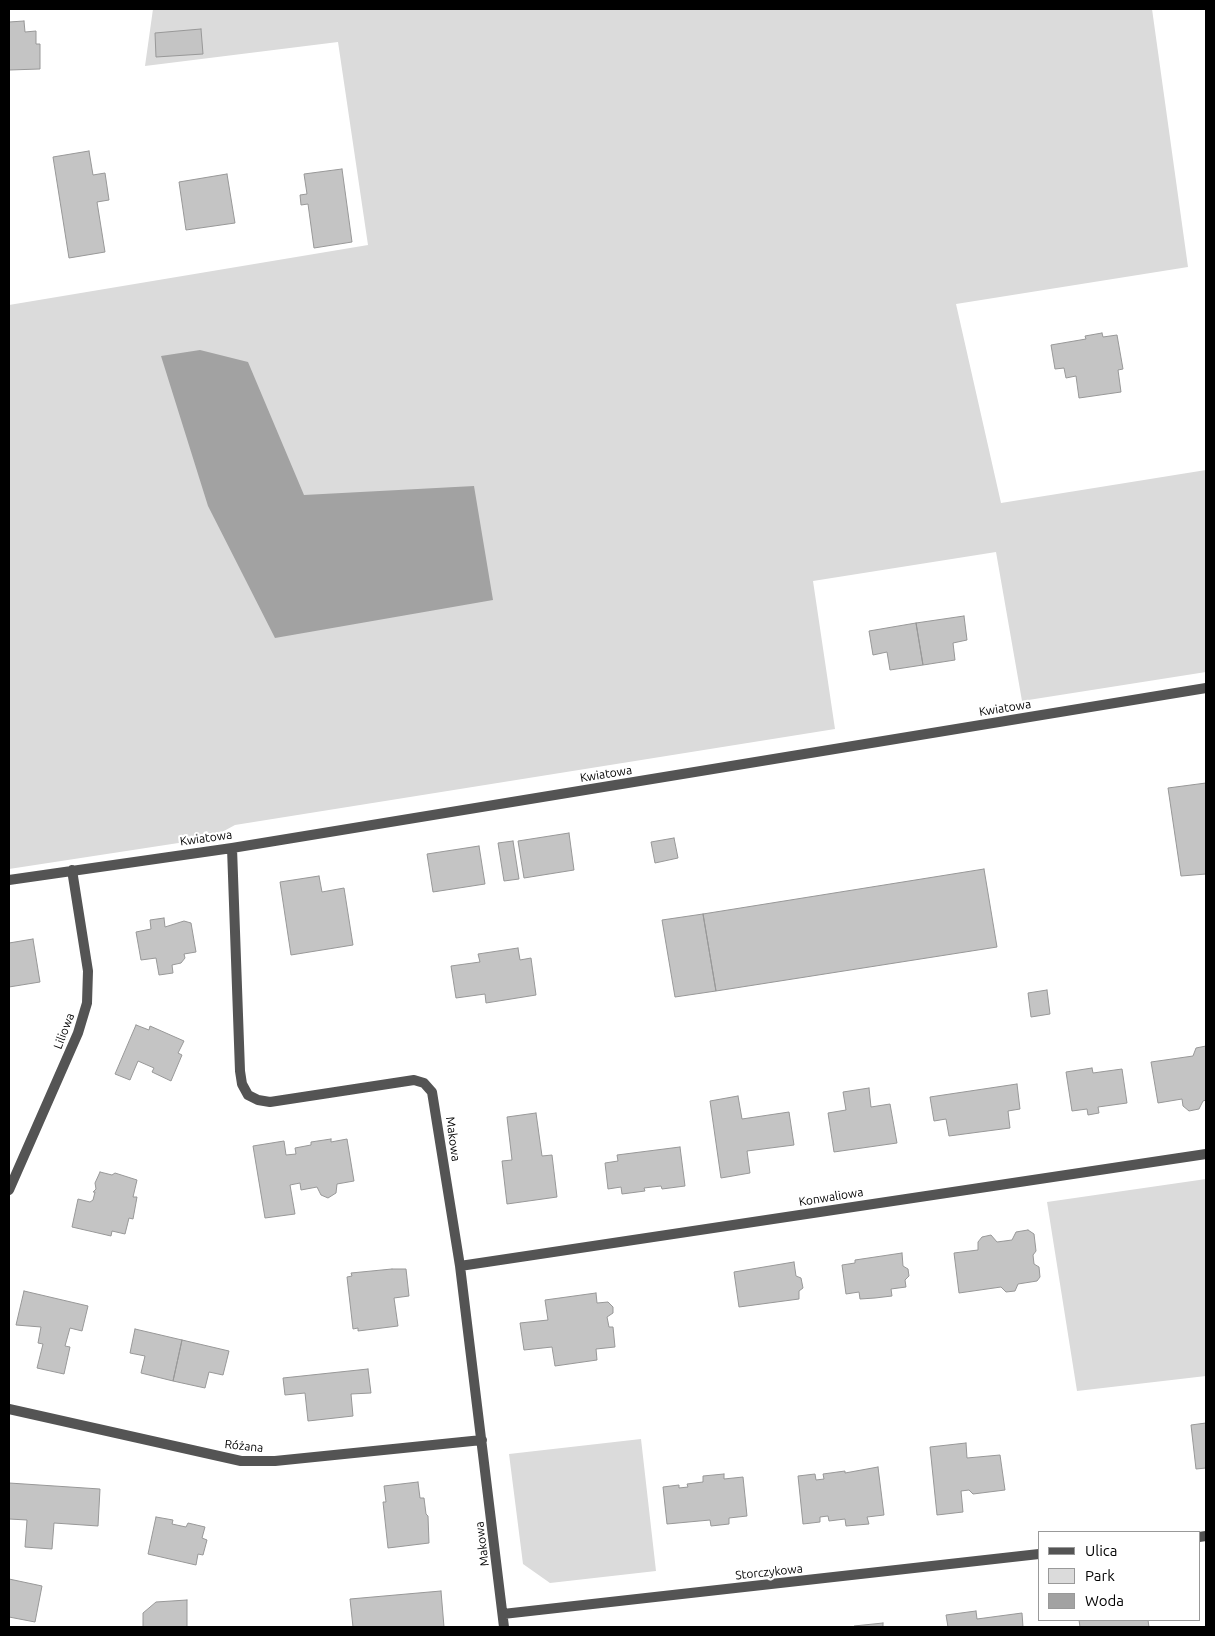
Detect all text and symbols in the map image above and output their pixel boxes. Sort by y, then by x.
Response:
street label: Kwiatowa [978,697,1032,719]
street label: Kwiatowa [579,763,633,785]
street label: Kwiatowa [179,827,233,849]
street label: Liliowa [51,1011,77,1051]
street label: Makowa [443,1116,463,1162]
street label: Konwaliowa [798,1185,864,1209]
street label: Różana [224,1437,264,1455]
street label: Makowa [472,1521,492,1567]
legend [1038,1531,1200,1621]
text: Ulica [1085,1542,1117,1559]
street label: Storczykowa [735,1561,803,1583]
text: Park [1085,1567,1115,1584]
text: Woda [1085,1592,1124,1609]

